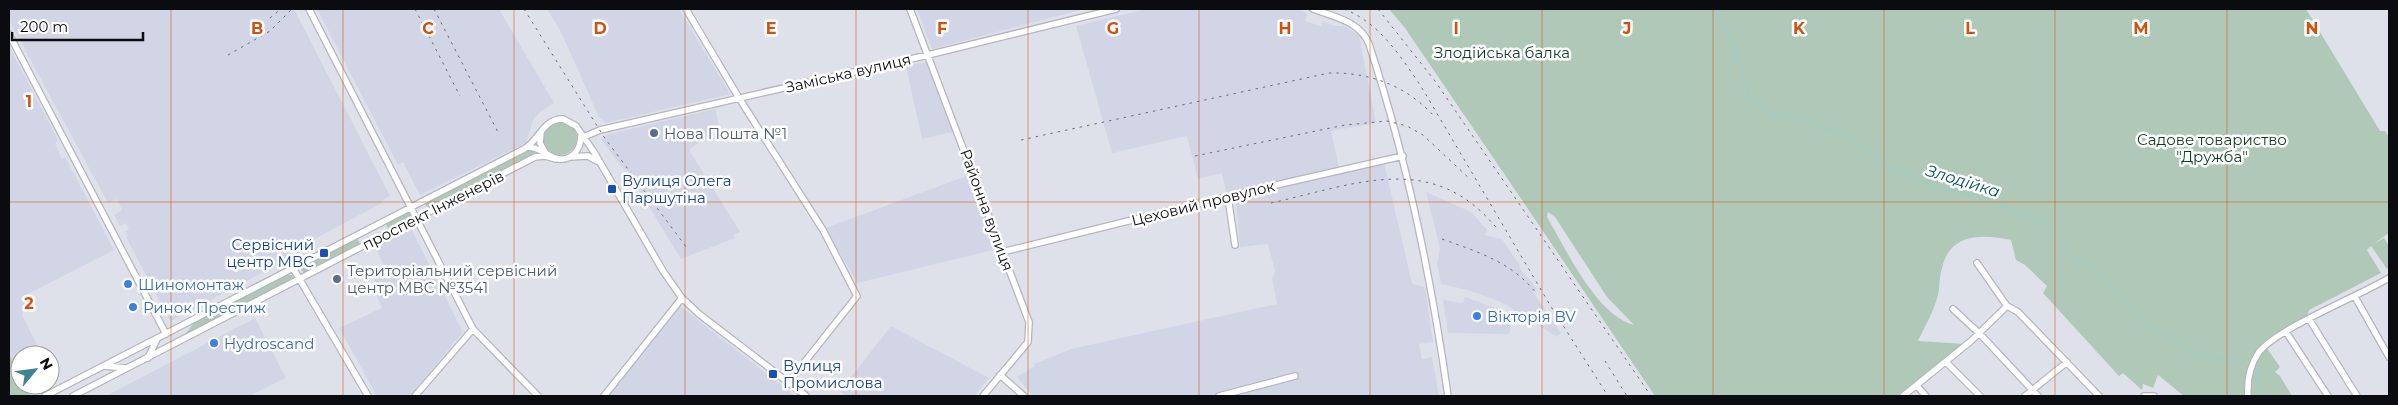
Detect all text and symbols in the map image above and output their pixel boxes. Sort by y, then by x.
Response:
scale bar [12,10,144,42]
text: 200 m [20,17,68,36]
text: B [251,19,263,38]
text: C [422,19,434,38]
text: D [593,19,607,38]
text: E [766,19,776,38]
text: F [937,19,947,38]
text: G [1107,19,1119,38]
text: H [1279,19,1291,38]
text: I [1453,19,1459,38]
text: J [1622,19,1631,38]
text: K [1793,19,1806,38]
text: L [1965,19,1975,38]
text: M [2133,19,2149,38]
text: N [2306,19,2318,38]
park label: Злодійська балка [1434,43,1570,62]
street label: Заміська вулиця [783,49,913,97]
text: 1 [26,92,32,111]
place label: Нова Пошта №1 [664,124,787,143]
marker: Нова Пошта №1 [648,127,660,139]
park label: Садове товариство "Дружба" [2137,130,2287,166]
street label: Районна вулиця [956,146,1018,274]
water label: Злодійка [1923,160,2002,201]
street label: проспект Інженерів [359,166,507,254]
place label: Вулиця Олега Паршутіна [622,171,731,207]
street label: Цеховий провулок [1129,176,1277,230]
marker: Вулиця Олега Паршутіна [606,183,618,195]
place label: Сервісний центр МВС [227,235,314,271]
marker: Сервісний центр МВС [318,247,330,259]
place label: Територіальний сервісний центр МВС №3541 [347,261,557,297]
marker: Територіальний сервісний центр МВС №3541 [331,273,343,285]
place label: Шиномонтаж [138,275,245,294]
marker: Шиномонтаж [122,278,134,290]
text: 2 [24,294,34,313]
place label: Ринок Престиж [143,298,267,317]
marker: Ринок Престиж [127,301,139,313]
place label: Вікторія BV [1487,307,1576,326]
marker: Вікторія BV [1471,310,1483,322]
place label: Hydroscand [224,334,314,353]
marker: Hydroscand [208,337,220,349]
north arrow [10,345,60,395]
text: N [36,354,57,373]
place label: Вулиця Промислова [783,356,882,392]
marker: Вулиця Промислова [767,368,779,380]

